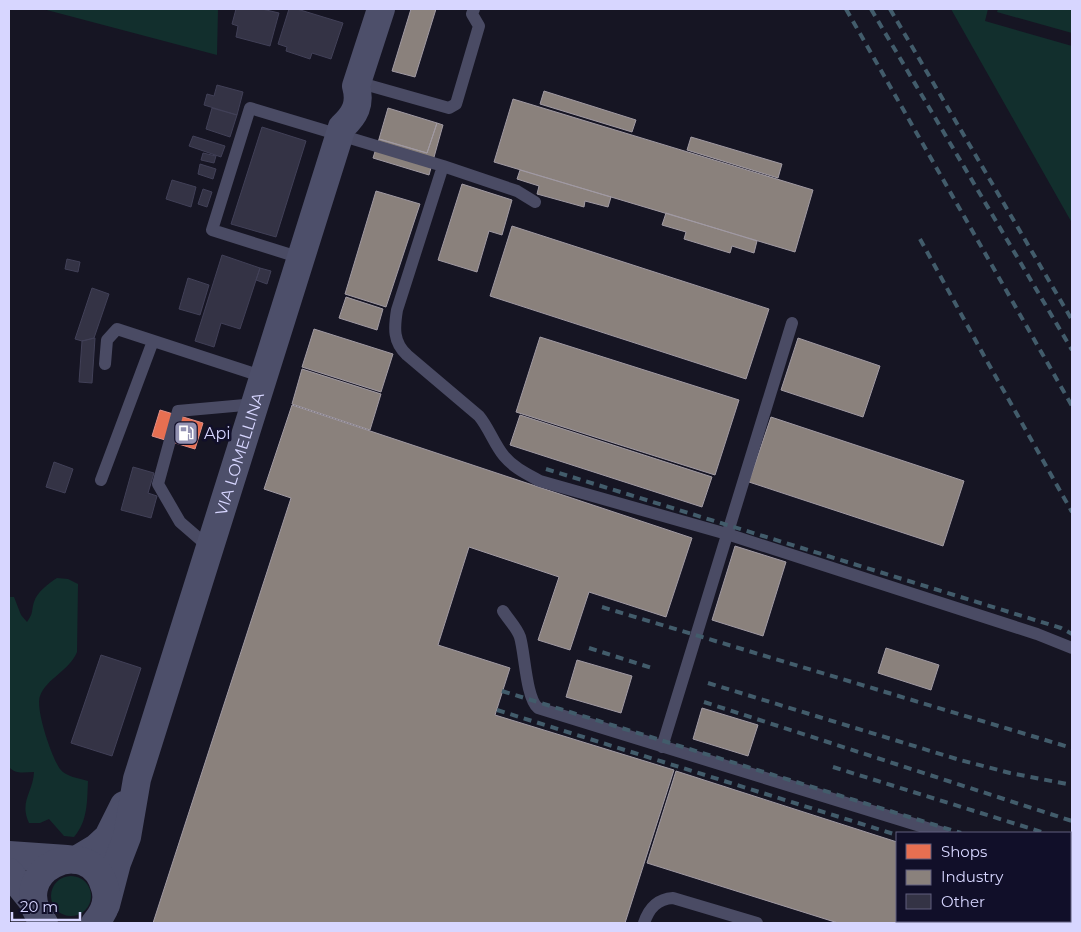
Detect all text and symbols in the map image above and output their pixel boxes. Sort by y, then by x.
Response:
street label: VIA LOMELLINA [211,389,268,518]
fuel station icon: Api [173,420,199,446]
place label: Api [204,424,231,443]
legend [896,832,1071,922]
text: Shops [941,842,987,861]
text: Industry [941,867,1004,886]
scale bar [12,890,80,922]
text: Other [941,892,985,911]
text: 20 m [20,897,58,916]

